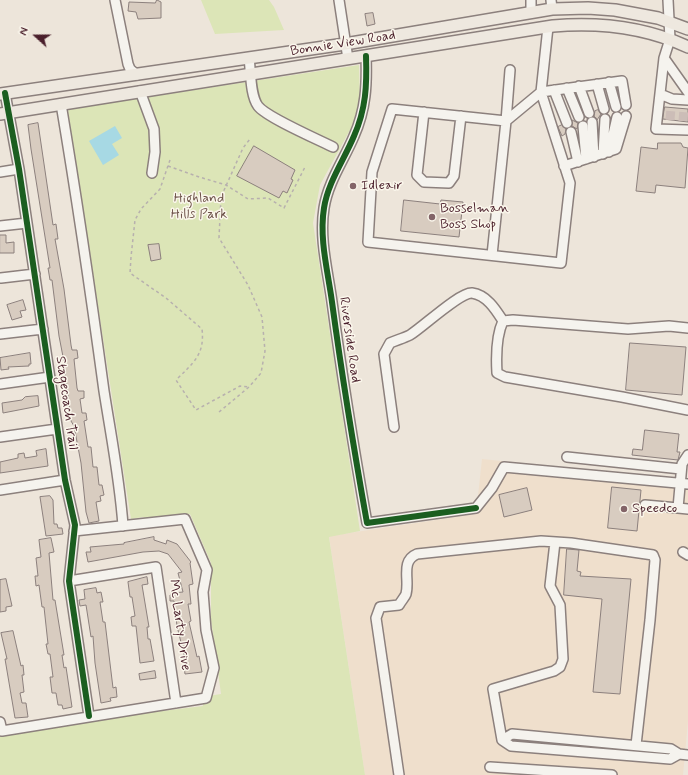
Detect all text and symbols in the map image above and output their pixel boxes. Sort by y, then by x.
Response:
north arrow [16,16,56,56]
text: N [17,26,33,38]
street label: Bonnie View Road [289,27,397,61]
place label: Idleair [361,178,402,194]
marker: Idleair [348,181,358,191]
park label: Highland Hills Park [171,191,227,224]
place label: Bosselman Boss Shop [440,201,509,234]
marker: Bosselman Boss Shop [427,212,437,222]
street label: Riverside Road [335,296,363,384]
street label: Stagecoach Trail [51,355,81,451]
place label: Speedco [632,501,677,517]
marker: Speedco [619,504,629,514]
street label: Mc Larty Drive [164,578,194,672]

